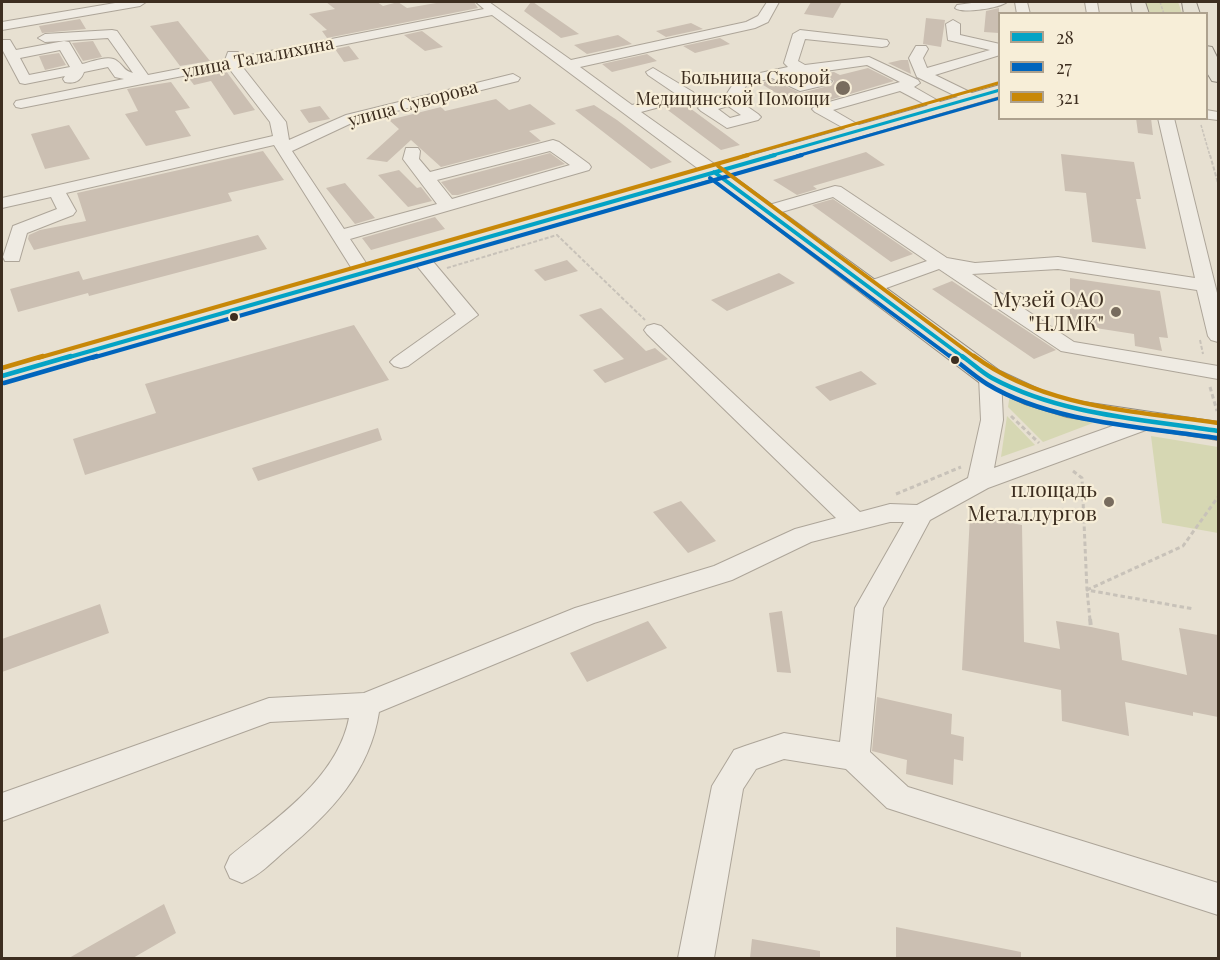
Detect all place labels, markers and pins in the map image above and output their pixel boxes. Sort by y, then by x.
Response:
place label: Больница Скорой Медицинской Помощи [635,67,830,110]
marker: Больница Скорой Медицинской Помощи [834,79,852,97]
place label: Музей ОАО "НЛМК" [993,287,1104,337]
marker: Музей ОАО "НЛМК" [1109,305,1123,319]
unlabelled marker [228,311,240,323]
unlabelled marker [949,354,961,366]
place label: площадь Металлургов [967,477,1097,527]
marker: площадь Металлургов [1102,495,1116,509]

